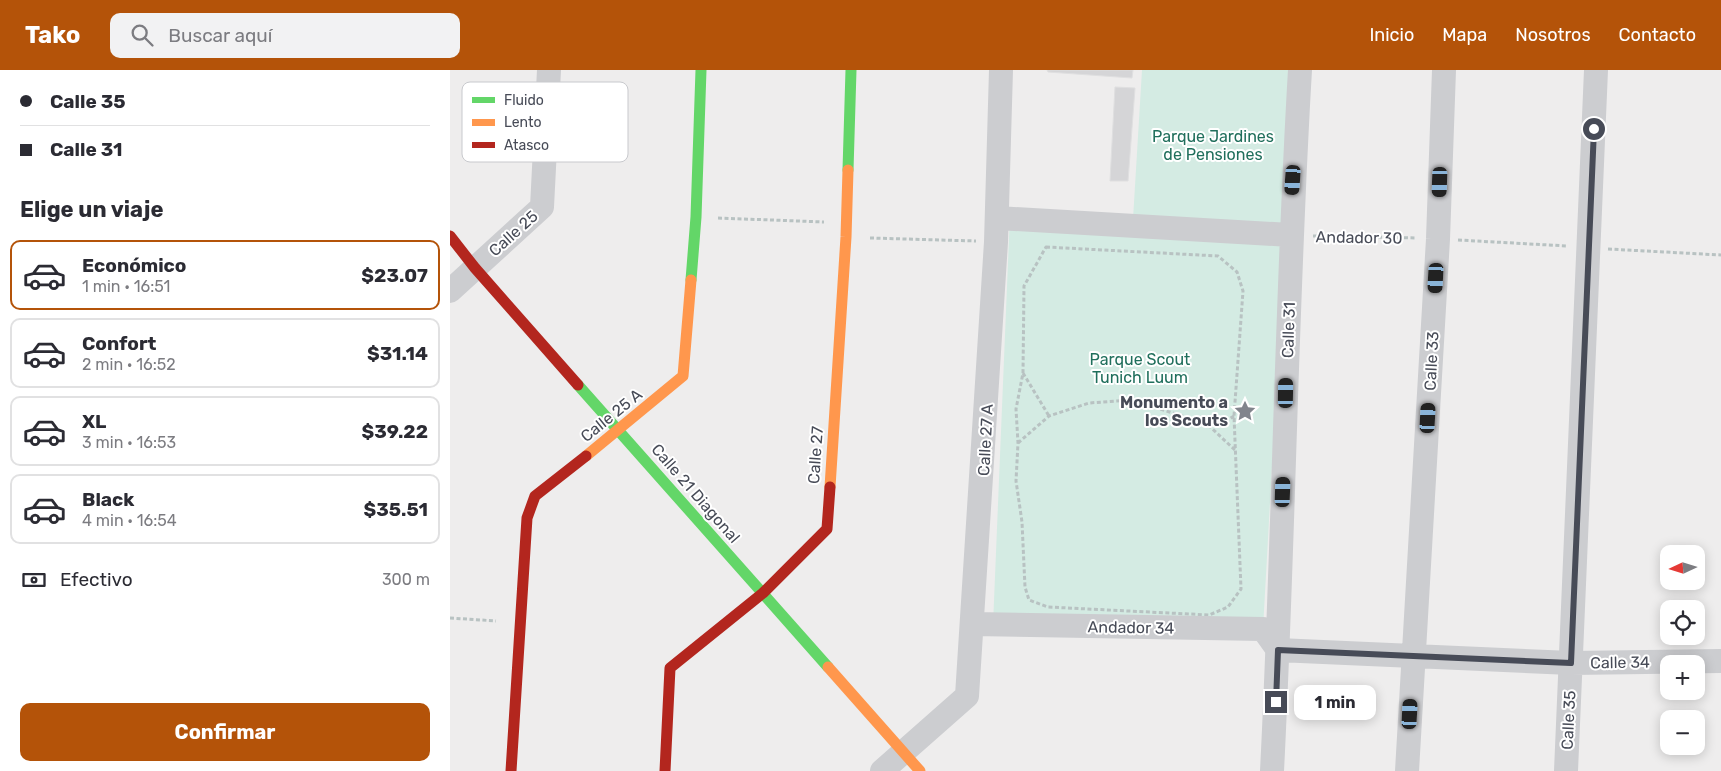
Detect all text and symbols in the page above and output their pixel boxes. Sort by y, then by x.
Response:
search box [110,13,460,58]
text: Tako [25,21,80,49]
icon: search [128,21,156,49]
text: Buscar aquí [168,24,272,47]
text: Inicio [1369,24,1414,46]
text: Mapa [1442,24,1487,46]
text: Nosotros [1515,24,1591,46]
text: Contacto [1619,24,1696,46]
legend [462,82,628,162]
text: Calle 35 [50,90,126,113]
text: Fluido [504,92,544,109]
text: Lento [504,114,541,131]
route start [1583,118,1605,140]
park label: Parque Jardines de Pensiones [1152,127,1274,164]
text: Atasco [504,137,549,154]
text: Calle 31 [50,138,122,161]
car [1284,165,1301,195]
car [1431,167,1448,197]
text: Elige un viaje [20,196,164,223]
street label: Calle 25 [485,207,542,260]
street label: Andador 30 [1315,227,1403,248]
icon: car [22,253,67,298]
text: Económico [82,254,186,277]
car [1427,263,1444,293]
text: $23.07 [361,264,428,287]
text: 1 min · 16:51 [82,277,170,296]
street label: Calle 31 [1278,302,1299,358]
icon: car [22,331,67,376]
street label: Calle 33 [1420,331,1443,391]
text: Confort [82,332,156,355]
text: $31.14 [367,342,428,365]
park label: Parque Scout Tunich Luum [1090,350,1190,387]
text: 2 min · 16:52 [82,355,176,374]
car [1278,378,1293,408]
street label: Calle 25 A [577,385,646,446]
place label: Monumento a los Scouts [1120,393,1228,430]
place icon: Monumento a los Scouts [1232,398,1258,424]
street label: Calle 27 A [974,403,997,476]
car [1419,403,1436,433]
icon: car [22,409,67,454]
text: XL [82,410,106,433]
text: $39.22 [361,420,428,443]
street label: Calle 27 [804,426,827,485]
text: 3 min · 16:53 [82,433,176,452]
street label: Calle 21 Diagonal [647,440,744,547]
car [1274,477,1291,507]
icon: car [22,487,67,532]
text: Black [82,488,134,511]
text: $35.51 [364,498,428,521]
text: 4 min · 16:54 [82,511,177,530]
north arrow [1660,545,1705,590]
map controls [1660,545,1705,755]
icon: cash [20,566,48,594]
text: Efectivo [60,568,133,591]
text: 300 m [382,570,430,589]
button: locate [1660,600,1705,645]
street label: Andador 34 [1087,617,1175,638]
street label: Calle 34 [1590,652,1650,673]
button: + [1660,655,1705,700]
callout: 1 min [1294,684,1376,720]
street label: Calle 35 [1557,690,1580,750]
route end [1265,691,1287,713]
text: 1 min [1315,693,1355,712]
car [1401,699,1418,729]
button: Confirmar [20,703,430,761]
button: − [1660,710,1705,755]

